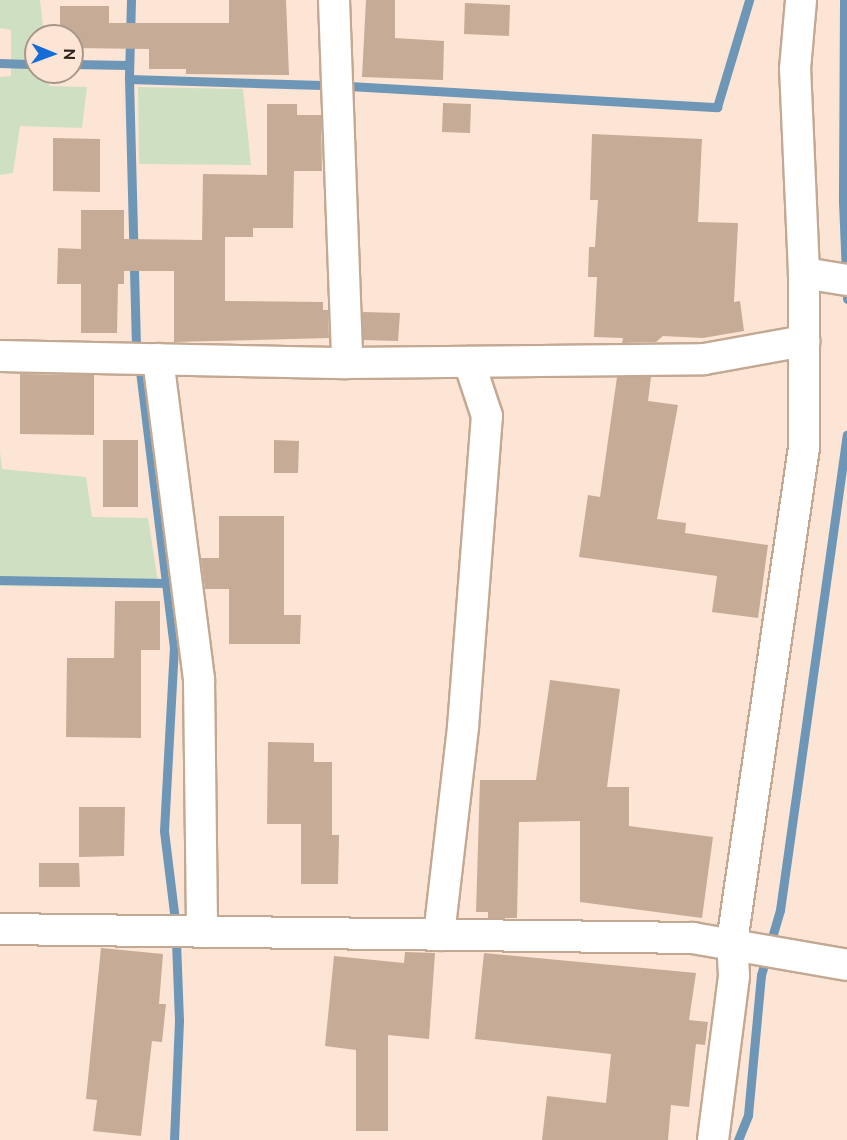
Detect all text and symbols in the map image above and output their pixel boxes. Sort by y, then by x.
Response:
north arrow [24,24,84,84]
text: N [61,48,79,60]

